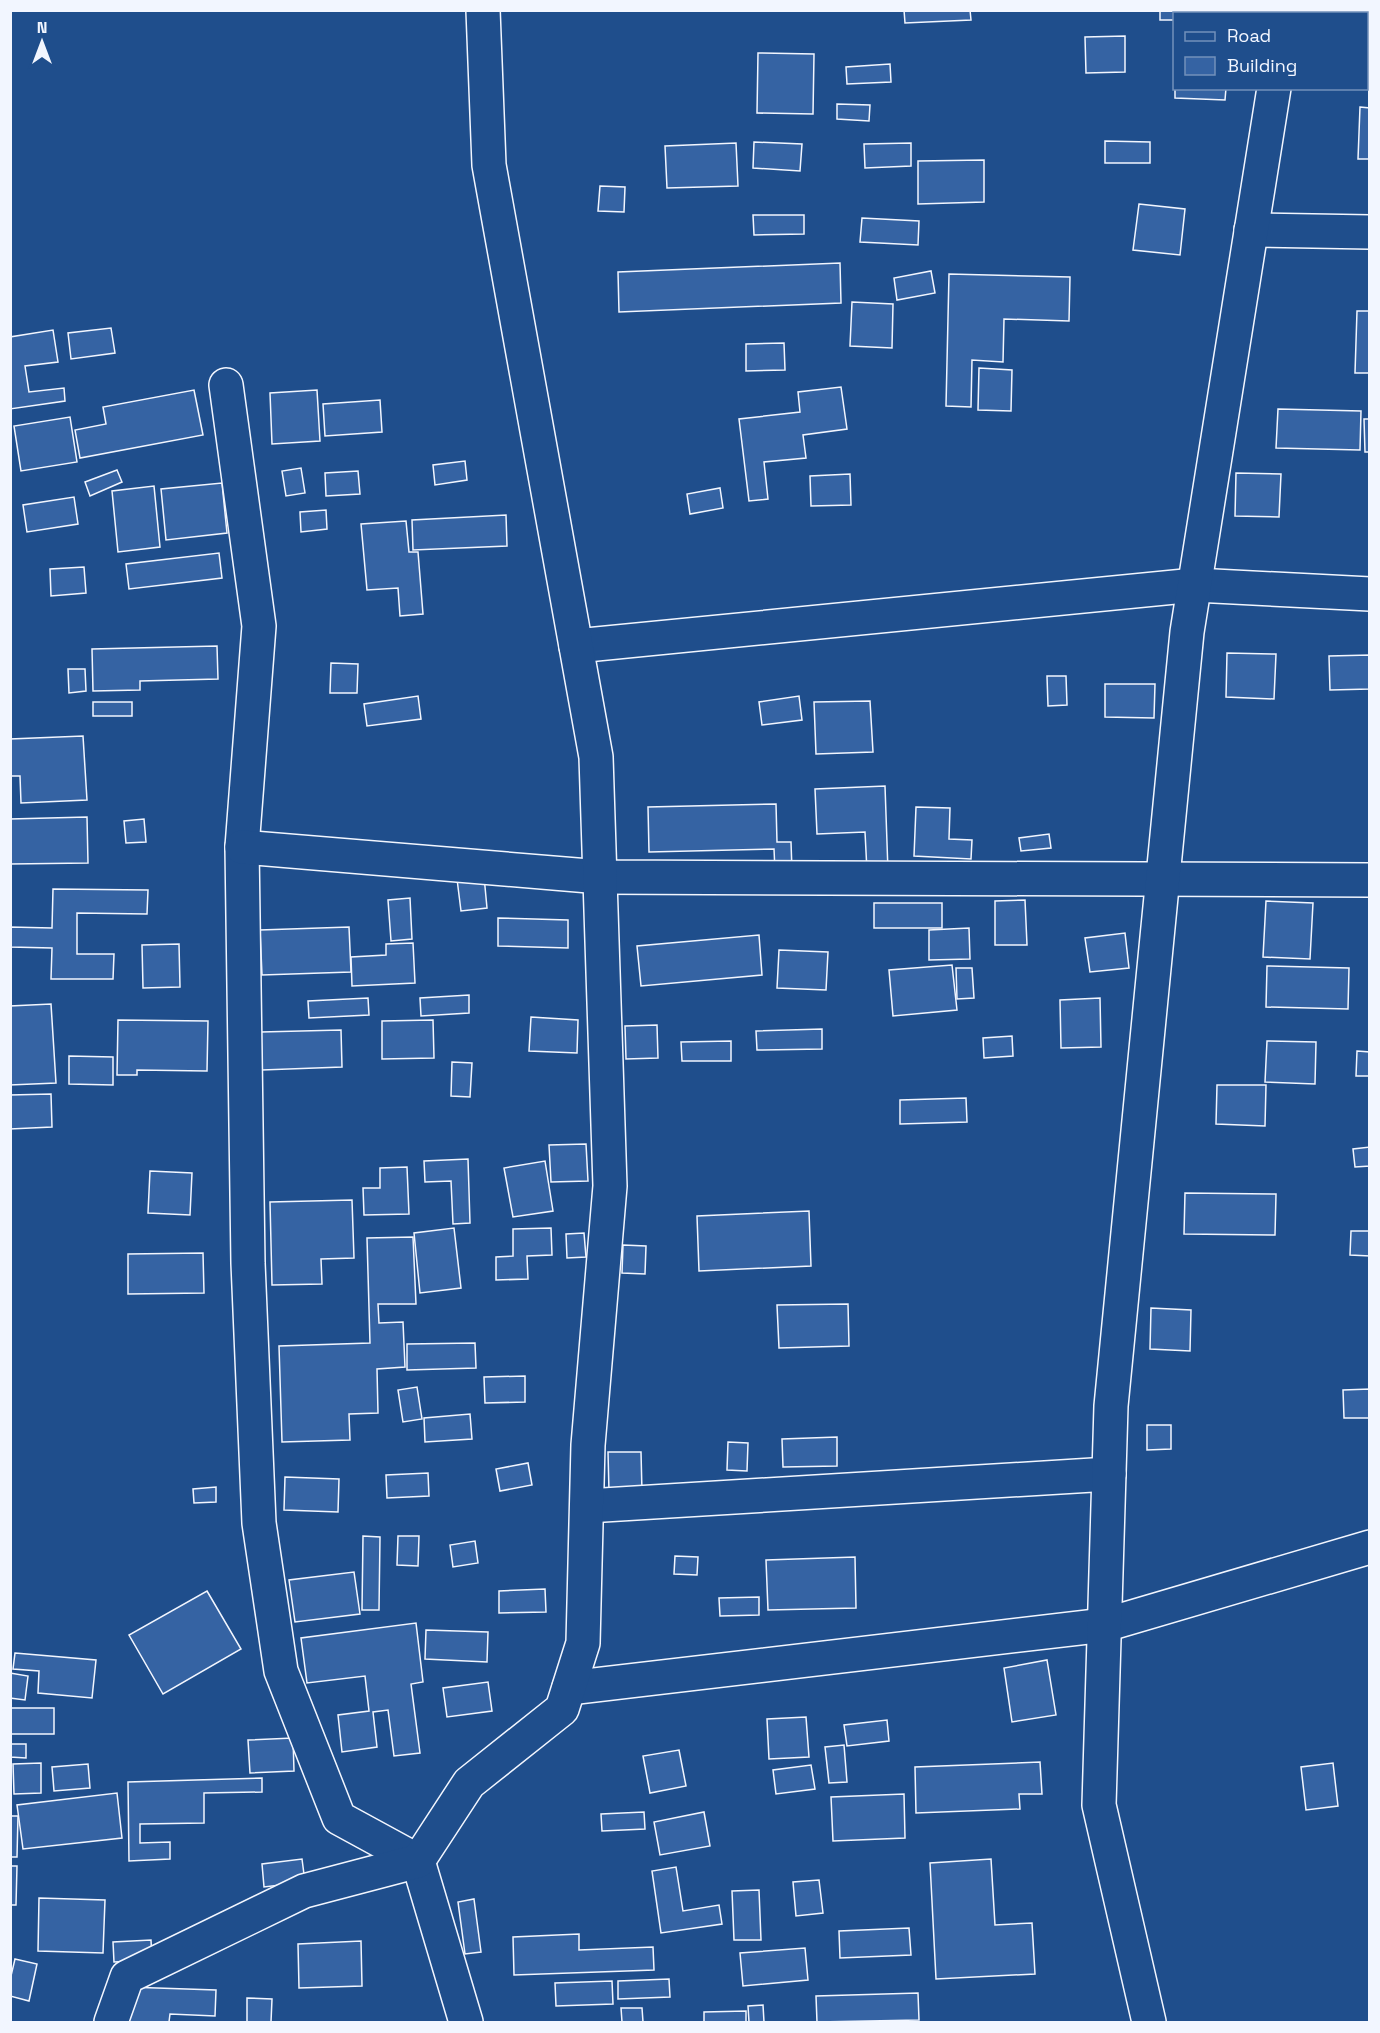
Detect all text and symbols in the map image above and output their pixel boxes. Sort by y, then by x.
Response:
north arrow [12,12,72,72]
legend [1173,12,1368,90]
text: N [37,17,47,38]
text: Road [1227,24,1271,47]
text: Building [1227,54,1297,77]

